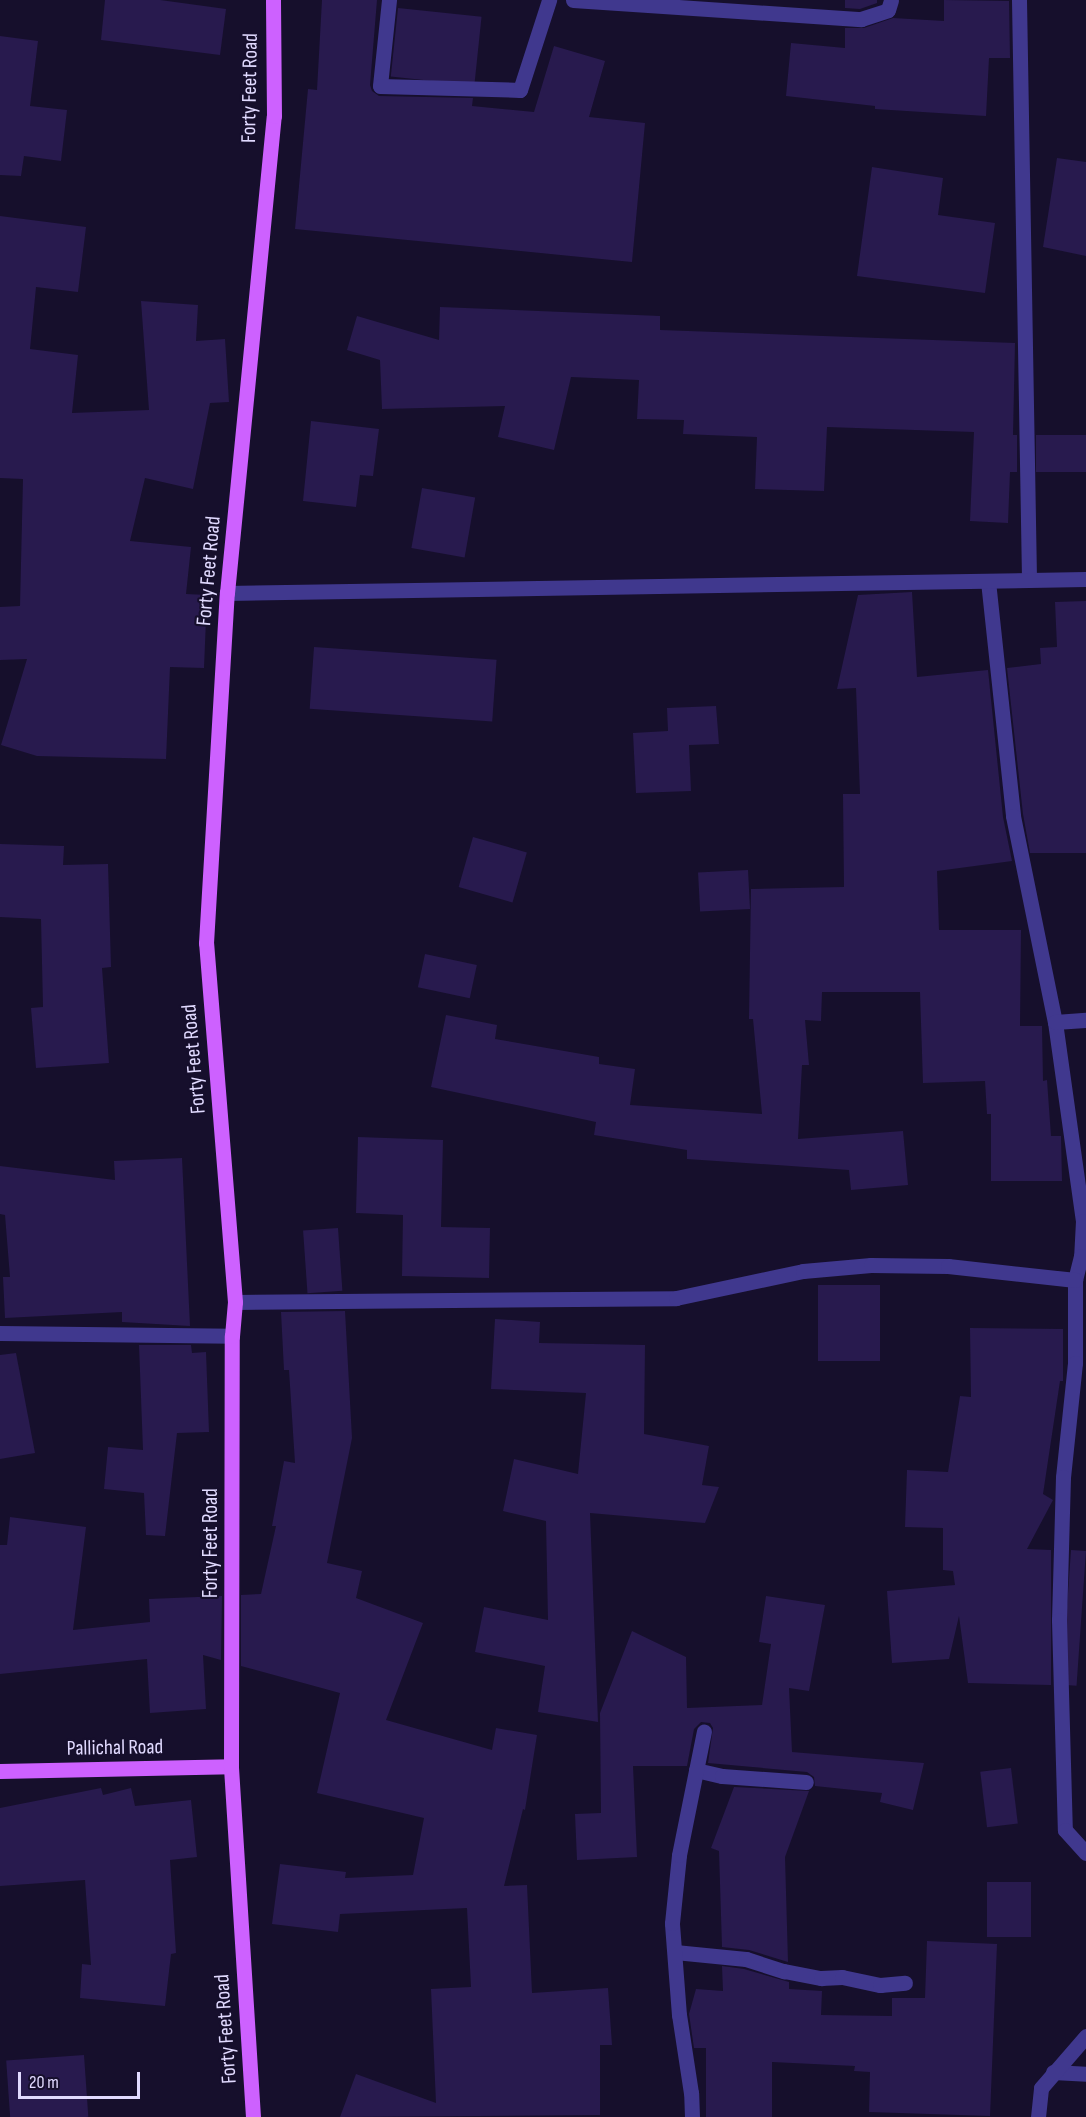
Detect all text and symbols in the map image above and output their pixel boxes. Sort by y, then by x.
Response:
street label: Forty Feet Road [236,33,264,143]
street label: Forty Feet Road [192,515,226,627]
street label: Forty Feet Road [177,1003,211,1115]
street label: Forty Feet Road [198,1488,224,1598]
street label: Pallichal Road [67,1735,163,1761]
street label: Forty Feet Road [210,1973,242,2085]
scale bar [21,2060,142,2098]
text: 20 m [29,2072,59,2093]

